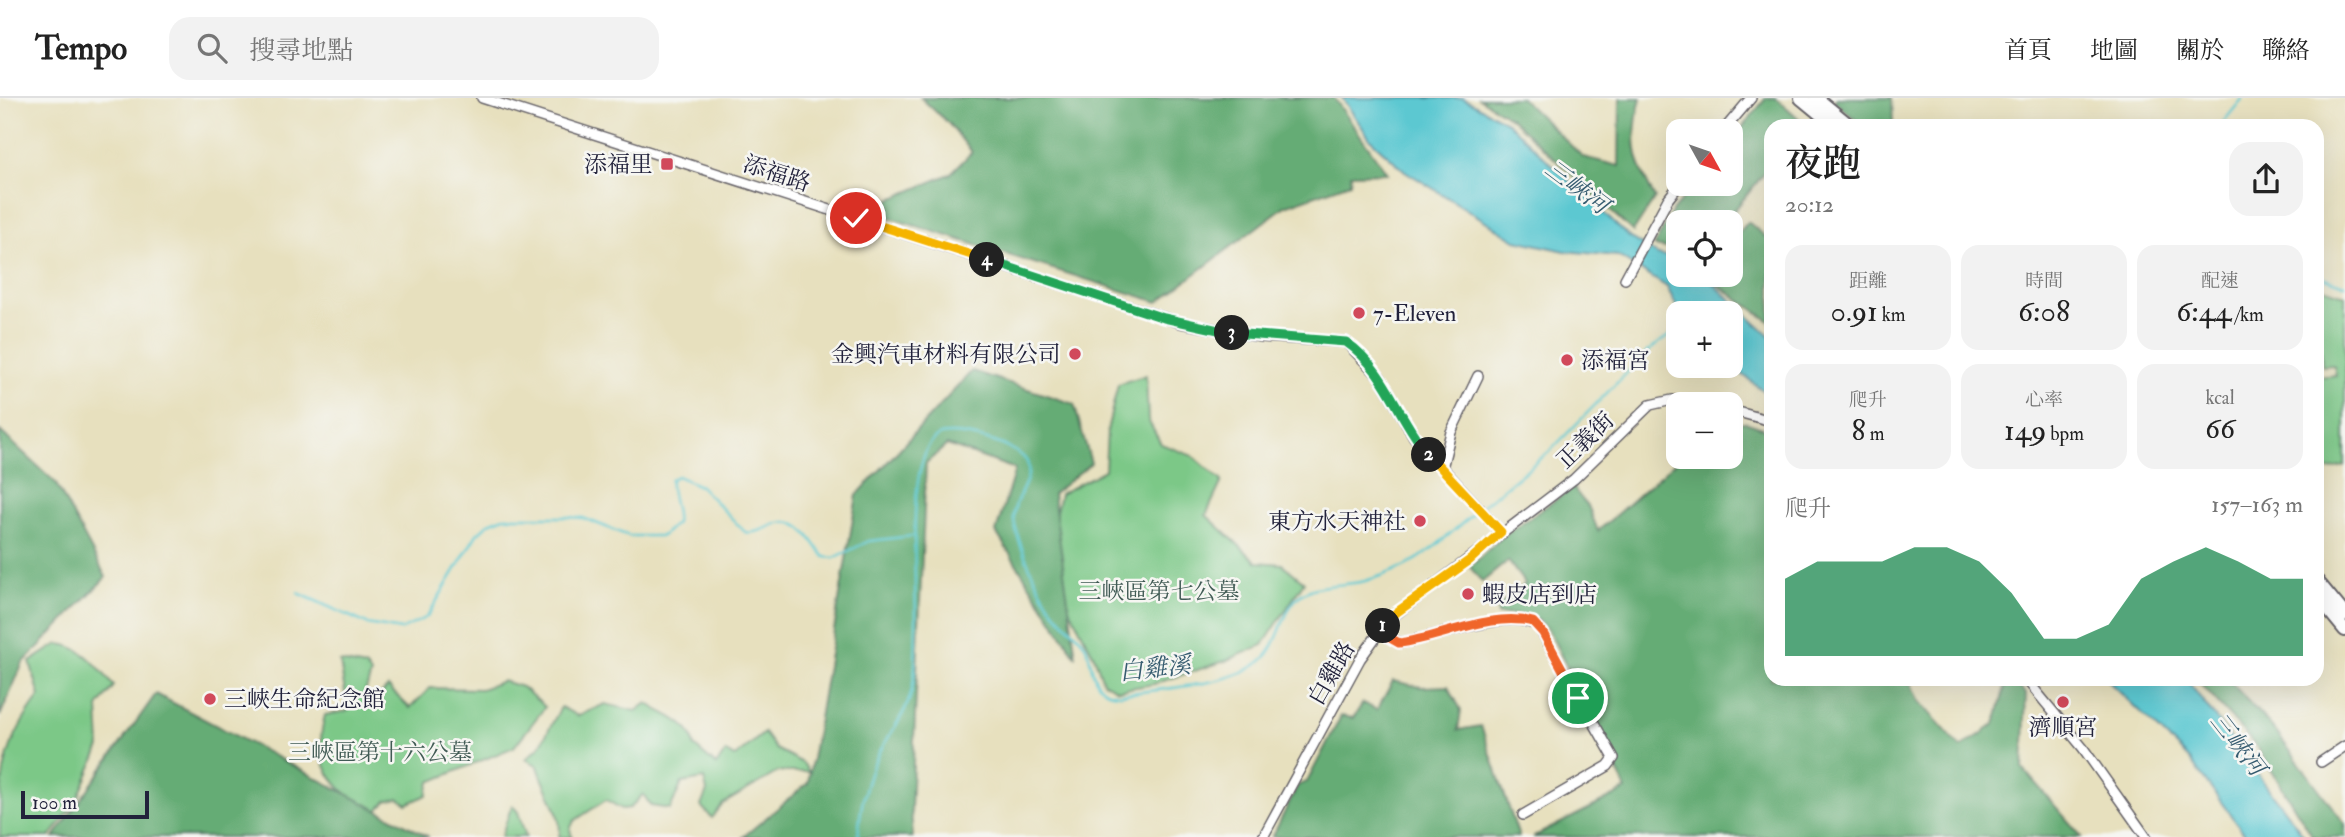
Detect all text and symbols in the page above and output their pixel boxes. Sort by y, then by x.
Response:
search box [169,17,659,80]
text: Tempo [35,28,127,69]
icon: search [193,29,231,67]
text: 搜尋地點 [249,35,353,67]
text: 首頁 [2004,35,2052,66]
text: 地圖 [2090,35,2138,66]
text: 關於 [2176,35,2224,66]
text: 聯絡 [2262,35,2310,66]
north arrow [1666,119,1743,196]
map controls [1666,119,1743,469]
text: 夜跑 [1785,140,1861,188]
button: share [2229,142,2303,216]
street label: 添福路 [740,149,814,198]
place label: 添福里 [584,150,653,179]
water label: 三峽河 [1539,153,1618,224]
marker: 添福里 [659,156,675,172]
pin [826,188,886,248]
text: 20:12 [1785,190,1834,219]
icon: check [837,199,875,237]
button: locate [1666,210,1743,287]
pin: 4 [970,242,1004,278]
text: 4 [981,247,992,271]
text: 距離 [1849,269,1887,293]
text: 時間 [2025,269,2063,293]
text: 配速 [2201,269,2239,293]
text: 0.91 [1831,293,1878,330]
text: 6:08 [2018,293,2070,330]
text: 6:44 [2176,293,2231,330]
place label: 7-Eleven [1373,299,1457,328]
button: + [1666,301,1743,378]
text: km [1878,303,1905,327]
text: /km [2231,303,2264,327]
marker: 7-Eleven [1351,305,1367,321]
pin: 3 [1214,316,1250,350]
text: 3 [1228,320,1235,344]
place label: 金興汽車材料有限公司 [831,340,1061,369]
marker: 金興汽車材料有限公司 [1067,346,1083,362]
place label: 添福宮 [1581,346,1650,375]
marker: 添福宮 [1559,352,1575,368]
text: kcal [2205,386,2235,410]
text: 爬升 [1849,388,1887,412]
text: 心率 [2025,388,2063,412]
button: − [1666,392,1743,469]
street label: 正義街 [1550,406,1620,475]
text: 66 [2205,410,2235,447]
text: 8 [1852,412,1866,449]
text: 149 [2004,412,2046,449]
text: m [1866,422,1884,446]
text: bpm [2046,422,2084,446]
pin: 2 [1412,438,1446,472]
text: 2 [1424,442,1433,466]
text: 157–163 m [2211,490,2303,519]
text: 爬升 [1785,494,1831,523]
place label: 東方水天神社 [1268,507,1406,536]
marker: 東方水天神社 [1412,513,1428,529]
park label: 三峽區第七公墓 [1079,577,1240,606]
place label: 蝦皮店到店 [1482,580,1597,609]
marker: 蝦皮店到店 [1460,586,1476,602]
pin: 1 [1366,608,1400,644]
text: 1 [1379,613,1386,637]
street label: 白雞路 [1302,636,1361,710]
water label: 白雞溪 [1118,649,1195,688]
pin [1548,668,1608,728]
icon: arrive [1559,679,1597,717]
place label: 三峽生命紀念館 [224,685,385,714]
marker: 三峽生命紀念館 [202,691,218,707]
marker: 濟順宮 [2055,694,2071,710]
water label: 三峽河 [2203,706,2274,785]
place label: 濟順宮 [2029,713,2098,742]
park label: 三峽區第十六公墓 [288,738,472,767]
scale bar [21,788,149,820]
text: 100 m [32,791,77,815]

